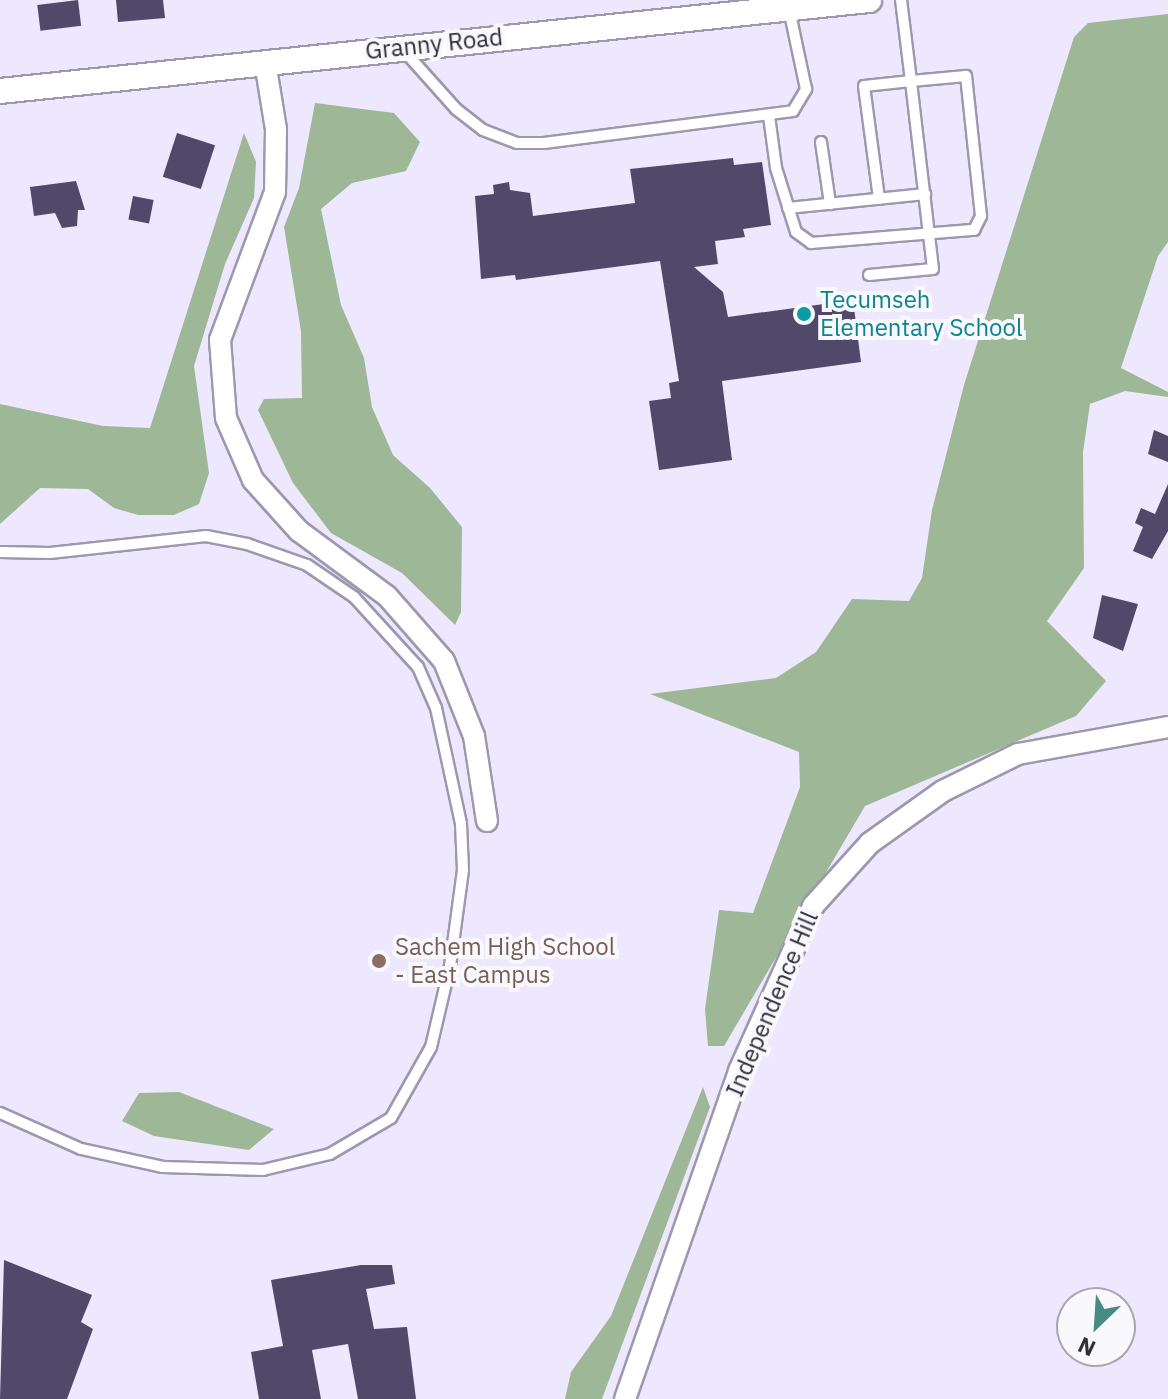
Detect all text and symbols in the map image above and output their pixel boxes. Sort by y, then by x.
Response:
street label: Granny Road [364,22,504,66]
place label: Tecumseh Elementary School [820,286,1022,342]
marker: Tecumseh Elementary School [795,305,813,323]
street label: Independence Hill [720,907,824,1101]
place label: Sachem High School - East Campus [395,933,615,989]
marker: Sachem High School - East Campus [370,952,388,970]
north arrow [1056,1287,1136,1367]
text: N [1073,1331,1100,1364]

